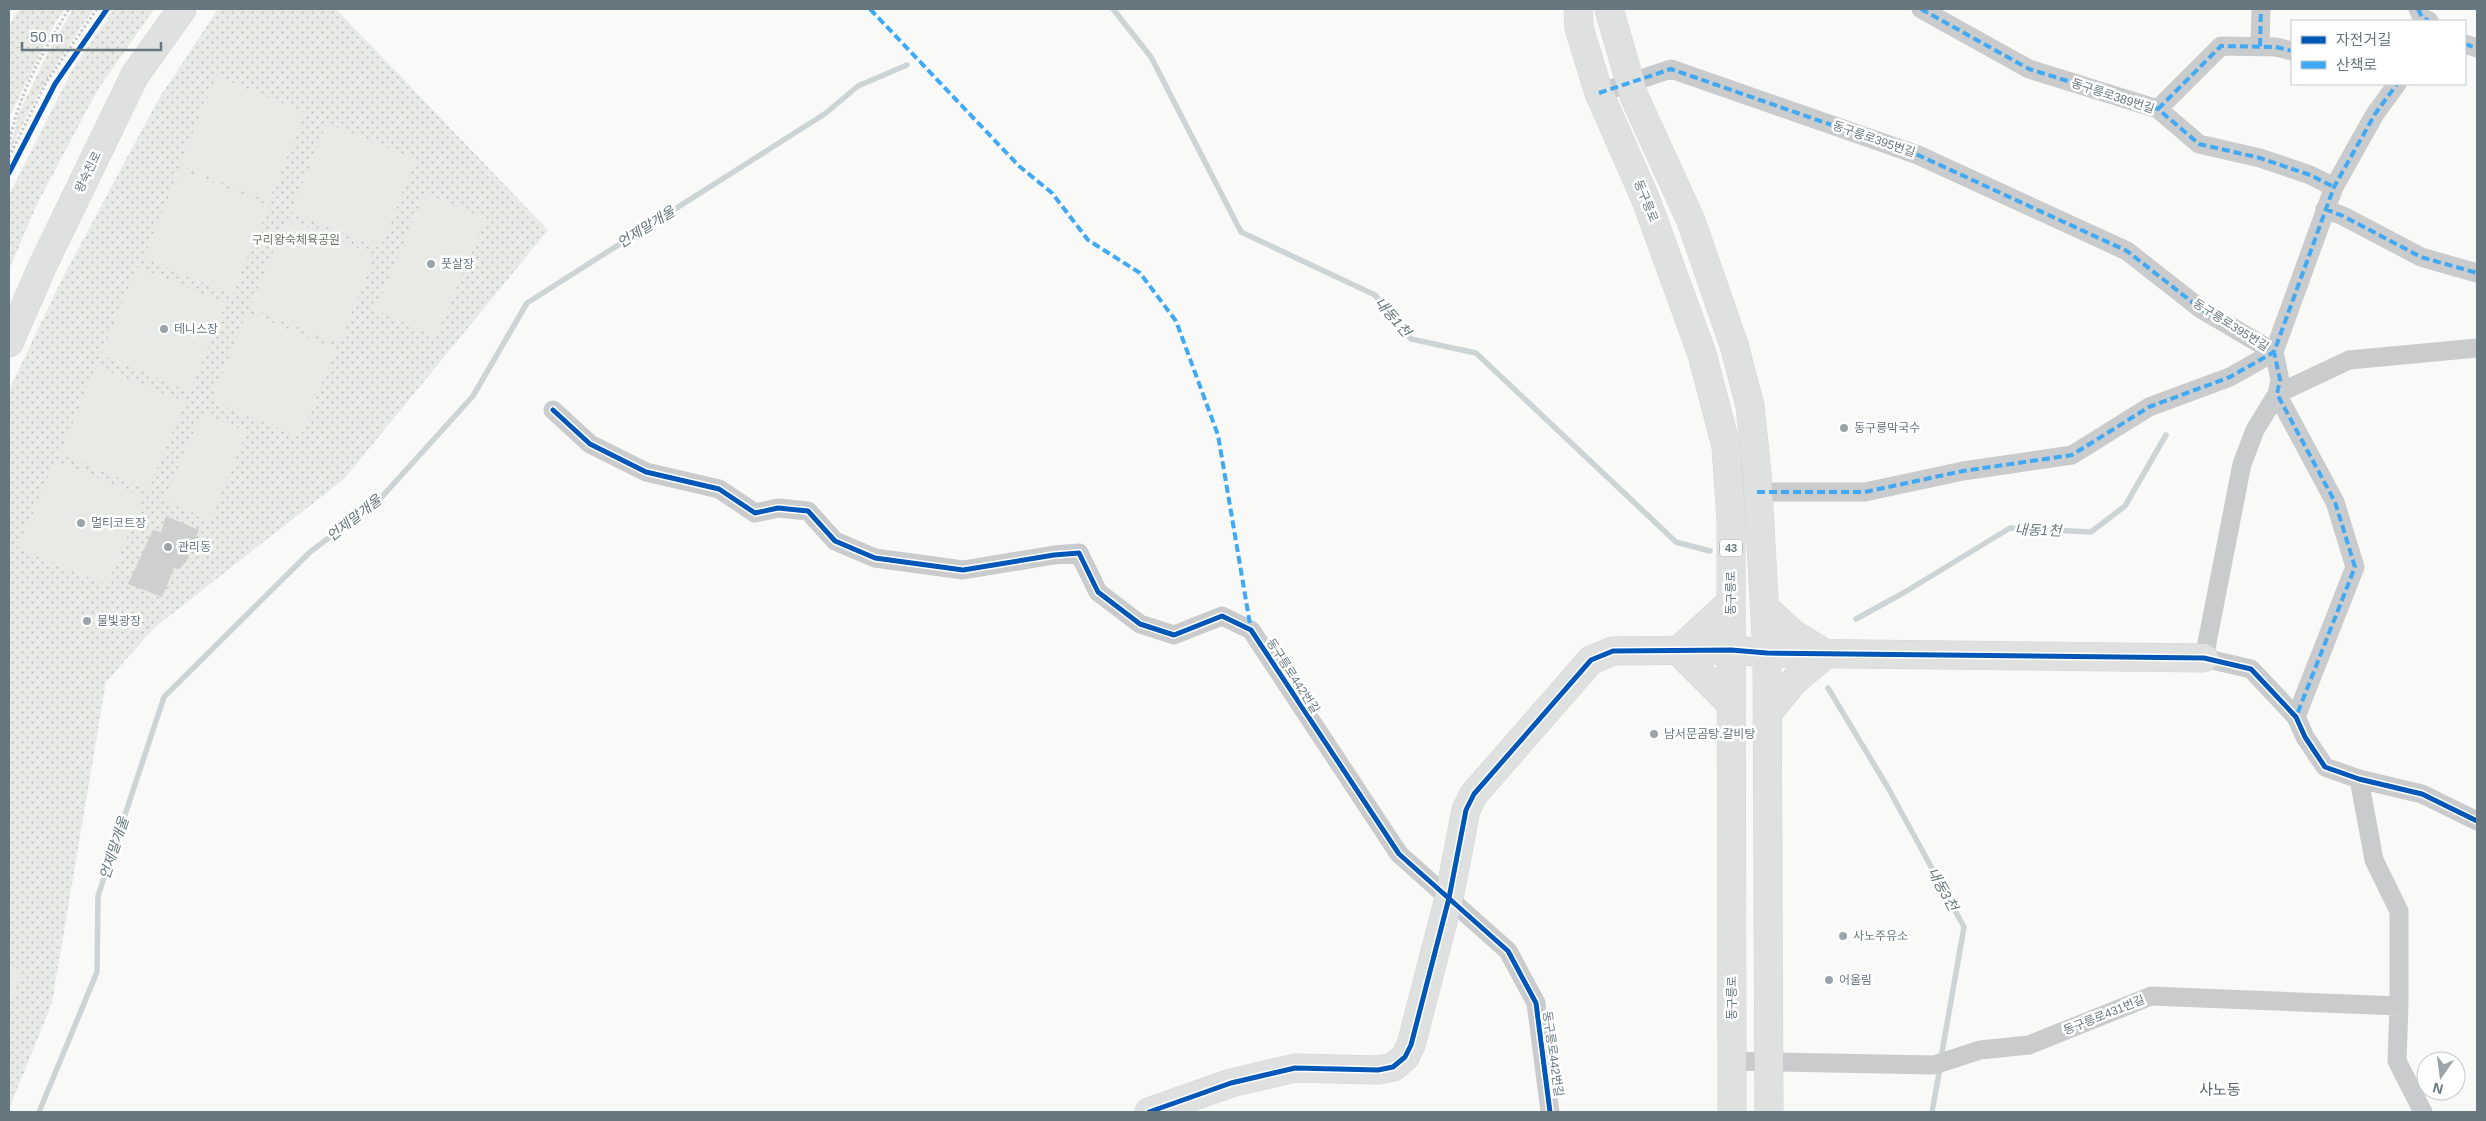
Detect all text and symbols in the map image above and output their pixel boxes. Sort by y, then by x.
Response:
scale bar [22,20,161,52]
legend [2291,20,2466,85]
text: 50 m [30,28,63,45]
text: 자전거길 [2336,31,2391,48]
text: 산책로 [2336,56,2377,73]
street label: 동구릉로389번길 [2070,76,2156,116]
street label: 동구릉로395번길 [1831,118,1917,160]
street label: 왕숙천로 [72,149,104,195]
street label: 동구릉로 [1631,178,1661,224]
water label: 언제말개울 [614,203,678,251]
park label: 구리왕숙체육공원 [252,233,340,247]
place label: 풋살장 [441,257,474,271]
marker: 풋살장 [425,258,437,270]
water label: 내동1천 [1372,294,1415,341]
street label: 동구릉로395번길 [2191,296,2271,354]
place label: 테니스장 [174,322,218,336]
marker: 테니스장 [158,323,170,335]
place label: 동구릉막국수 [1854,421,1920,435]
marker: 동구릉막국수 [1838,422,1850,434]
water label: 언제말개울 [324,491,385,544]
place label: 멀티코트장 [91,516,146,530]
marker: 멀티코트장 [75,517,87,529]
water label: 내동1천 [2015,521,2063,539]
place label: 관리동 [178,540,211,554]
road number: 43 [1720,540,1742,556]
marker: 관리동 [162,541,174,553]
street label: 동구릉로 [1724,571,1738,615]
place label: 물빛광장 [97,614,141,628]
marker: 물빛광장 [81,615,93,627]
street label: 동구릉로442번길 [1264,636,1322,716]
place label: 남서문곰탕.갈비탕 [1664,727,1756,741]
marker: 남서문곰탕.갈비탕 [1648,728,1660,740]
water label: 언제말개울 [96,814,132,881]
water label: 내동3천 [1925,865,1962,914]
place label: 사노주유소 [1853,929,1908,943]
marker: 사노주유소 [1837,930,1849,942]
place label: 어울림 [1839,973,1872,987]
marker: 어울림 [1823,974,1835,986]
street label: 동구릉로 [1725,976,1739,1020]
street label: 동구릉로431번길 [2061,992,2147,1038]
street label: 동구릉로442번길 [1540,1010,1566,1098]
north arrow [2416,1051,2466,1101]
text: N [2431,1080,2445,1098]
district label: 사노동 [2199,1081,2241,1098]

